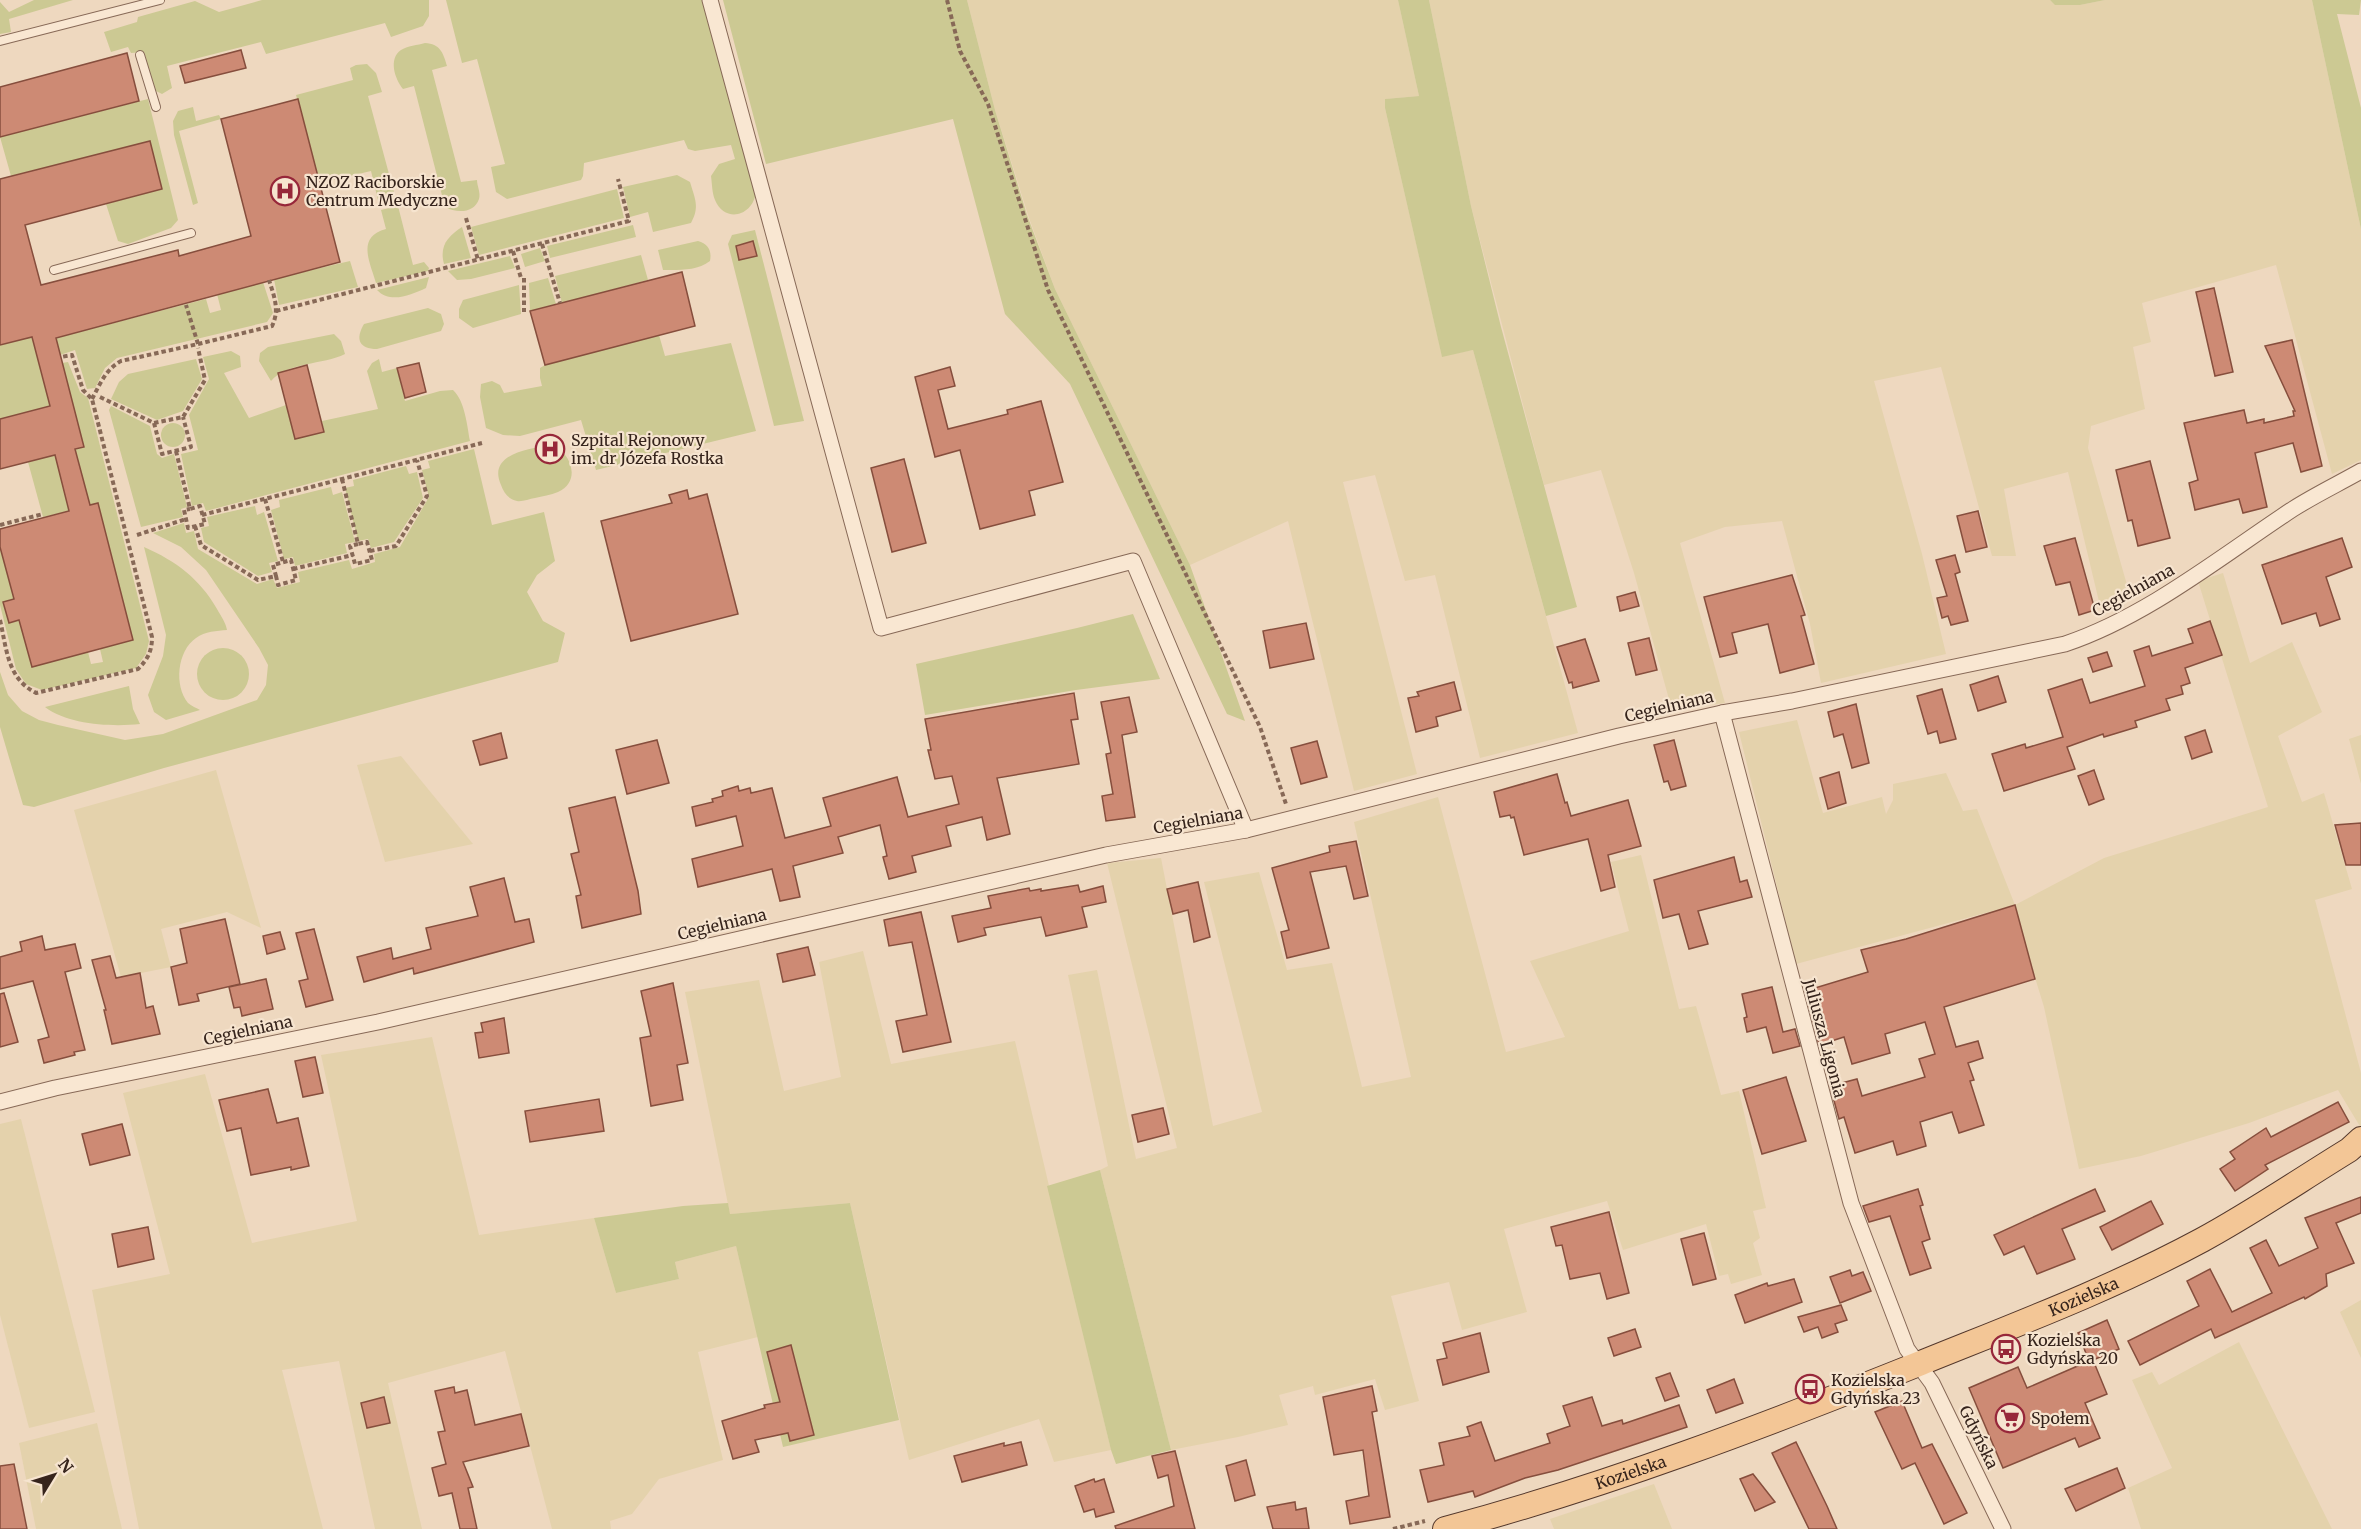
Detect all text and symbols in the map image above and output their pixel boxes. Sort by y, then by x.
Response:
place label: NZOZ Raciborskie Centrum Medyczne [306,172,457,210]
hospital icon: NZOZ Raciborskie Centrum Medyczne [269,175,301,207]
place label: Szpital Rejonowy im. dr Józefa Rostka [571,430,724,468]
hospital icon: Szpital Rejonowy im. dr Józefa Rostka [534,433,566,465]
street label: Cegielniana [2089,559,2178,621]
street label: Cegielniana [1623,686,1716,726]
street label: Cegielniana [1152,802,1245,838]
street label: Cegielniana [676,904,769,944]
street label: Juliusza Ligonia [1799,975,1851,1100]
street label: Cegielniana [202,1011,295,1049]
street label: Kozielska [2046,1272,2122,1320]
place label: Kozielska Gdyńska 20 [2027,1330,2118,1368]
bus stop icon: Kozielska Gdyńska 20 [1990,1333,2022,1365]
place label: Kozielska Gdyńska 23 [1831,1370,1921,1408]
bus stop icon: Kozielska Gdyńska 23 [1794,1373,1826,1405]
street label: Gdyńska [1955,1402,2003,1472]
supermarket icon: Społem [1994,1402,2026,1434]
place label: Społem [2031,1408,2090,1428]
north arrow [24,1445,84,1505]
street label: Kozielska [1592,1451,1669,1494]
text: N [54,1455,78,1477]

